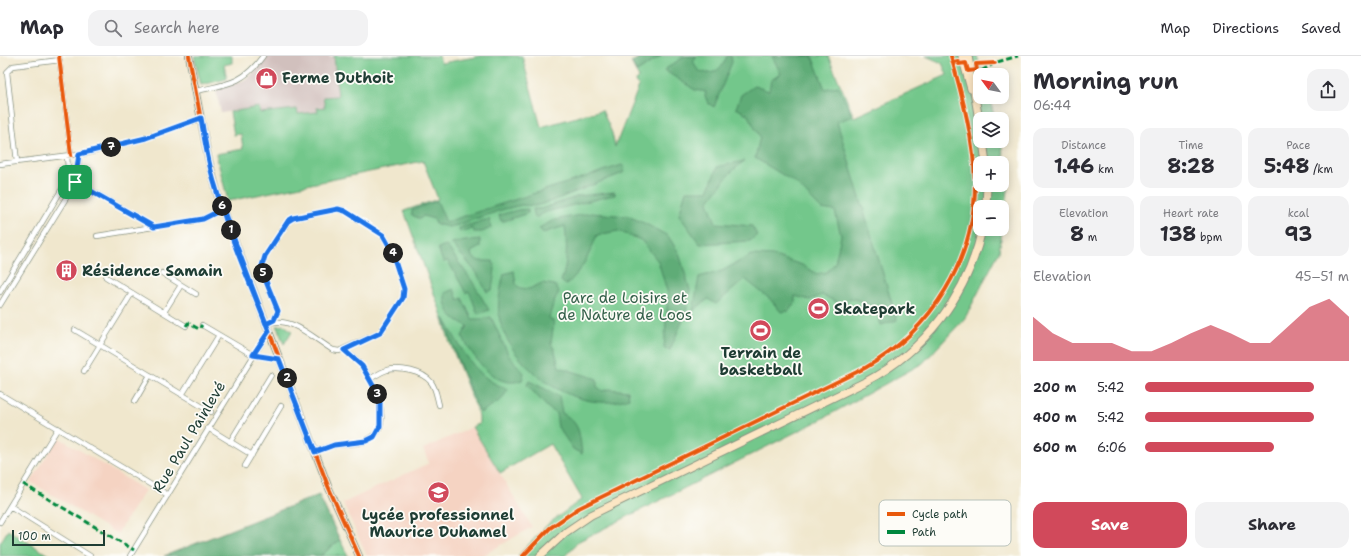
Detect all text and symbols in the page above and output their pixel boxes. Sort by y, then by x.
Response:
search box [88,10,368,46]
text: Map [20,15,64,40]
icon: search [102,17,124,39]
text: Search here [134,18,220,38]
text: Map [1161,19,1191,37]
text: Directions [1213,19,1279,37]
text: Saved [1301,19,1341,37]
shop icon: Ferme Duthoit [254,65,280,91]
text: Morning run [1033,67,1178,96]
place label: Ferme Duthoit [282,68,394,88]
north arrow [973,68,1009,104]
map controls [973,68,1009,236]
button: share [1307,69,1349,111]
text: 06:44 [1033,97,1071,114]
button: layers [973,112,1009,148]
pin: 7 [101,137,121,157]
text: Distance [1061,138,1106,153]
text: Time [1178,138,1204,153]
text: Pace [1286,138,1310,153]
text: 7 [107,139,115,154]
text: 1.46 [1054,153,1094,179]
text: 8:28 [1167,153,1215,179]
text: 5:48 [1264,153,1310,179]
button: + [973,156,1009,192]
text: km [1094,162,1114,177]
text: /km [1310,162,1333,177]
pin [58,165,92,199]
icon: arrive [64,171,86,193]
pin: 6 [212,196,232,216]
text: 6 [218,198,226,213]
button: − [973,200,1009,236]
text: Elevation [1059,206,1108,221]
text: Heart rate [1163,206,1219,221]
text: kcal [1288,206,1309,221]
pin: 1 [221,220,241,240]
text: 8 [1070,221,1084,247]
text: 138 [1160,221,1196,247]
text: 93 [1284,221,1312,247]
text: 1 [228,222,234,237]
text: m [1084,230,1097,245]
text: bpm [1196,230,1222,245]
pin: 4 [383,243,403,263]
text: 4 [389,245,397,260]
building icon: Résidence Samain [53,258,79,284]
place label: Résidence Samain [82,261,223,281]
pin: 5 [253,263,273,283]
text: 5 [260,265,266,280]
text: Elevation [1033,268,1091,285]
text: 45–51 m [1295,268,1349,285]
park label: Parc de Loisirs et de Nature de Loos [558,288,692,325]
sports icon: Skatepark [806,296,832,322]
place label: Skatepark [834,299,915,319]
sports icon: Terrain de basketball [748,317,774,343]
place label: Terrain de basketball [719,343,803,380]
pin: 2 [277,368,297,388]
text: 2 [283,370,291,385]
street label: Rue Paul Painlevé [148,377,230,497]
text: 200 m [1033,379,1076,396]
text: 5:42 [1097,379,1125,396]
pin: 3 [367,384,387,404]
text: 3 [373,386,381,401]
text: 400 m [1033,409,1077,426]
text: 5:42 [1097,409,1125,426]
text: 600 m [1033,439,1077,456]
text: 6:06 [1097,439,1127,456]
school or university icon: Lycée professionnel Maurice Duhamel [425,479,451,505]
legend [879,500,1011,546]
button: Save [1033,502,1187,548]
button: Share [1195,502,1349,548]
place label: Lycée professionnel Maurice Duhamel [362,505,514,542]
text: Cycle path [912,507,968,522]
text: Path [912,525,936,540]
scale bar [12,528,105,547]
text: 100 m [18,529,51,544]

